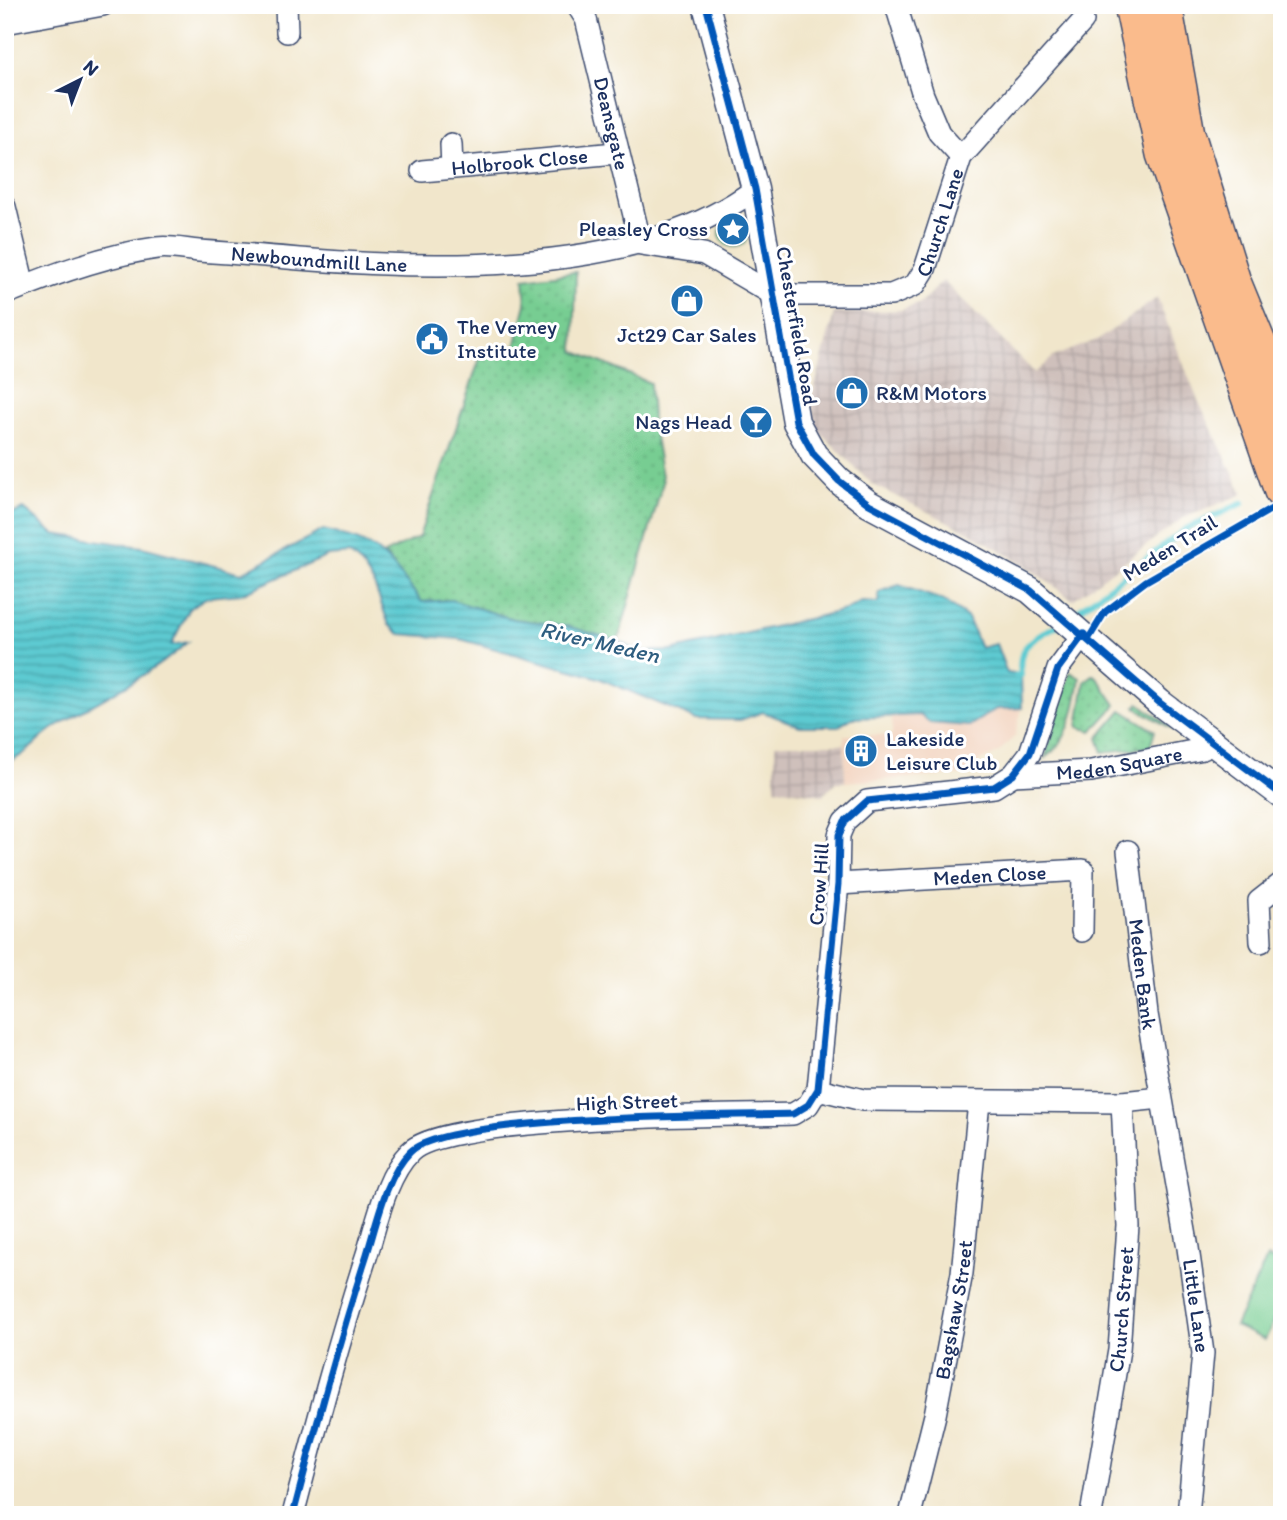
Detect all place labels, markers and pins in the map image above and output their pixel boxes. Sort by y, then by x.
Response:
place icon: Pleasley Cross [714,210,752,248]
place label: Pleasley Cross [579,216,708,241]
shop icon: Jct29 Car Sales [668,282,706,320]
place label: The Verney Institute [457,314,557,363]
public building icon: The Verney Institute [413,320,451,358]
place label: Jct29 Car Sales [617,322,757,347]
shop icon: R&M Motors [833,374,871,412]
place label: R&M Motors [876,380,987,405]
bar icon: Nags Head [737,403,775,441]
place label: Nags Head [635,409,733,434]
place label: Lakeside Leisure Club [886,726,998,775]
building icon: Lakeside Leisure Club [842,732,880,770]

